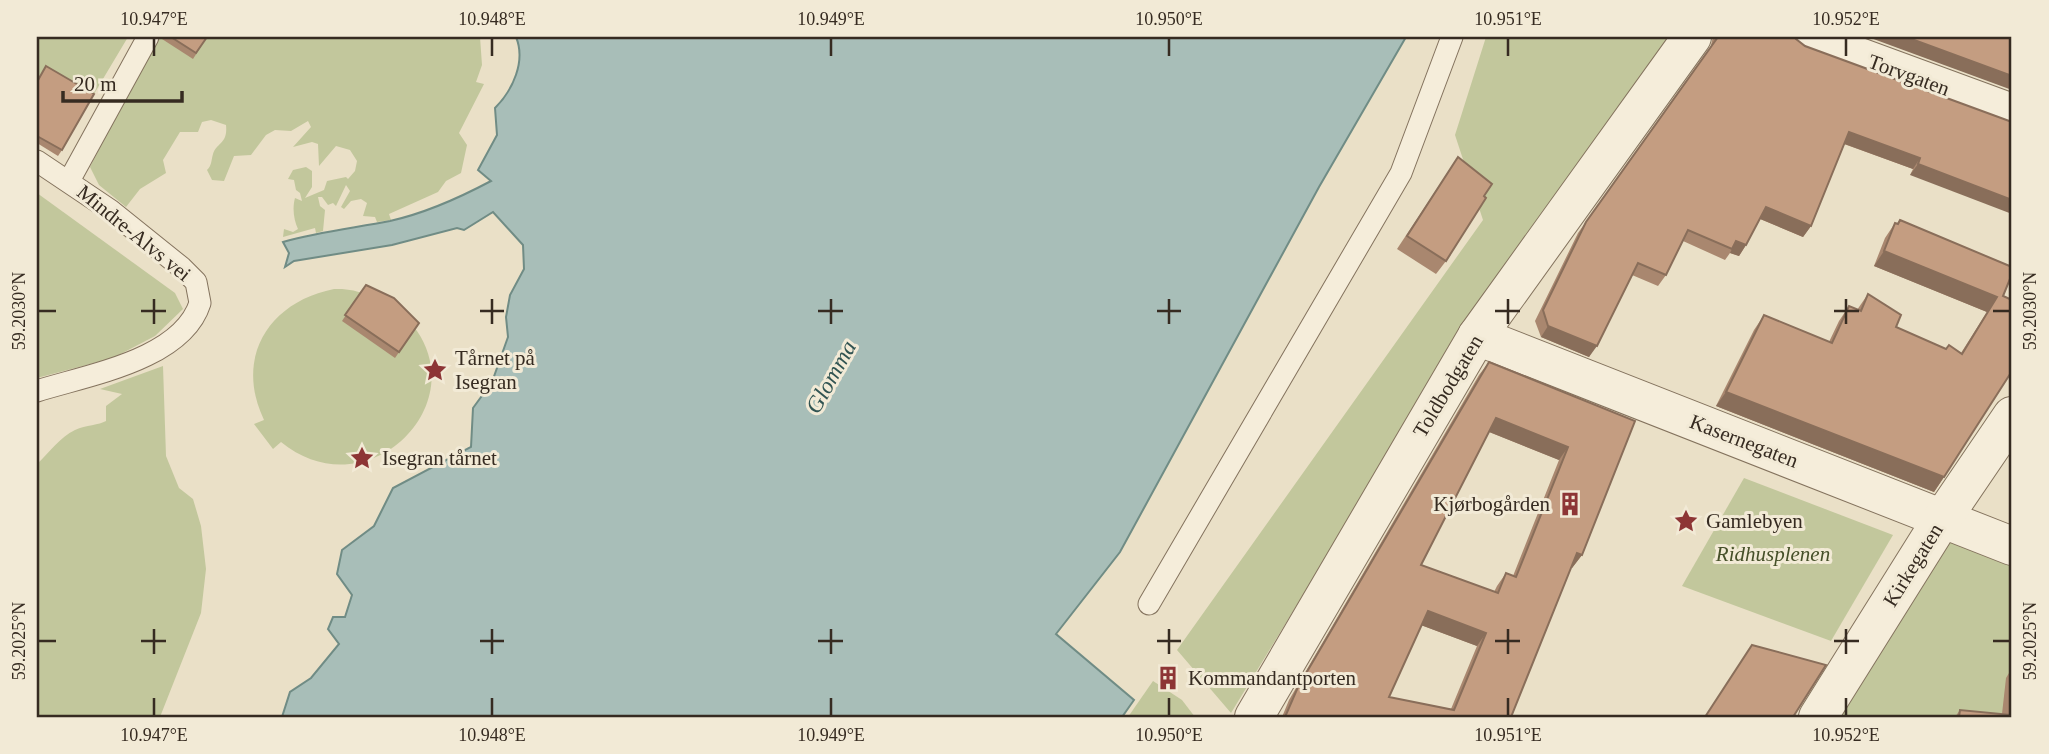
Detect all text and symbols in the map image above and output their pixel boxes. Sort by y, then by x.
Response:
text: 10.947°E [120,9,188,29]
text: 10.948°E [458,9,526,29]
text: 10.949°E [797,9,865,29]
text: 10.950°E [1135,9,1203,29]
text: 10.951°E [1474,9,1542,29]
text: 10.952°E [1812,9,1880,29]
street label: Torvgaten [1865,49,1953,101]
scale bar [63,60,182,104]
text: 20 m [74,72,117,96]
street label: Mindre-Alvs vei [72,180,196,286]
text: 59.2030°N [9,272,29,350]
text: 59.2030°N [2020,272,2040,350]
street label: Toldbodgaten [1408,330,1488,442]
water label: Glomma [801,336,861,418]
place label: Tårnet på Isegran [455,346,536,394]
place icon: Tårnet på Isegran [421,356,449,384]
street label: Kasernegaten [1686,409,1802,473]
place icon: Isegran tårnet [348,444,376,472]
place label: Isegran tårnet [382,446,497,470]
building icon: Kjørbogården [1556,490,1584,518]
place label: Kjørbogården [1433,492,1550,516]
place icon: Gamlebyen [1672,507,1700,535]
place label: Gamlebyen [1706,509,1803,533]
street label: Kirkegaten [1878,519,1948,611]
park label: Ridhusplenen [1715,542,1830,566]
text: 59.2025°N [9,602,29,680]
text: 59.2025°N [2020,602,2040,680]
building icon: Kommandantporten [1154,664,1182,692]
place label: Kommandantporten [1188,666,1356,690]
text: 10.947°E [120,725,188,745]
text: 10.948°E [458,725,526,745]
text: 10.949°E [797,725,865,745]
text: 10.950°E [1135,725,1203,745]
text: 10.951°E [1474,725,1542,745]
text: 10.952°E [1812,725,1880,745]

